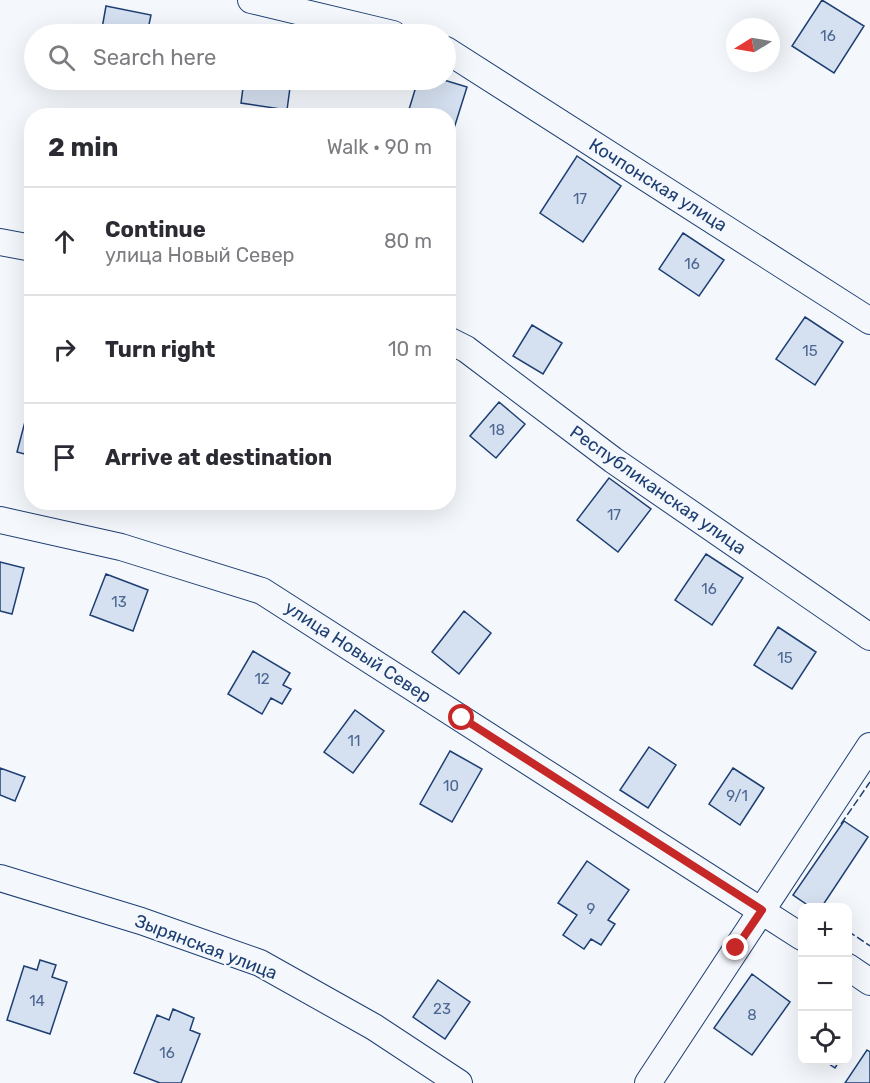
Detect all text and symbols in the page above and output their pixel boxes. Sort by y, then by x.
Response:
north arrow [726,18,780,72]
search box [24,24,456,90]
house number: 16 [820,27,836,45]
icon: search [45,41,78,74]
text: Search here [93,44,216,71]
text: 2 min [48,132,118,163]
street label: Кочпонская улица [585,134,731,236]
text: Walk · 90 m [327,135,432,159]
house number: 17 [573,190,587,208]
text: Continue [105,216,206,243]
icon: ahead [48,225,81,258]
text: 80 m [384,229,432,253]
text: улица Новый Север [105,243,295,267]
house number: 16 [684,255,700,273]
icon: right [48,333,81,366]
text: Turn right [105,336,215,363]
text: 10 m [388,337,432,361]
house number: 15 [802,342,818,360]
house number: 18 [489,421,505,439]
street label: Республиканская улица [566,421,750,559]
icon: arrive [48,441,81,474]
text: Arrive at destination [105,444,332,471]
house number: 17 [607,506,621,524]
house number: 16 [701,580,717,598]
house number: 13 [111,593,127,611]
street label: улица Новый Север [280,596,436,708]
house number: 15 [777,649,793,667]
house number: 12 [254,670,270,688]
route start [448,704,474,730]
house number: 11 [348,732,360,750]
house number: 10 [443,777,459,795]
house number: 9/1 [726,787,748,805]
house number: 9 [587,900,596,918]
map controls [798,903,852,1065]
button: + [798,903,852,957]
street label: Зырянская улица [132,910,280,984]
route end [722,934,748,960]
button: − [798,957,852,1011]
house number: 14 [29,992,45,1010]
house number: 23 [433,1000,451,1018]
house number: 8 [747,1006,757,1024]
button: locate [798,1011,852,1065]
house number: 16 [159,1044,175,1062]

